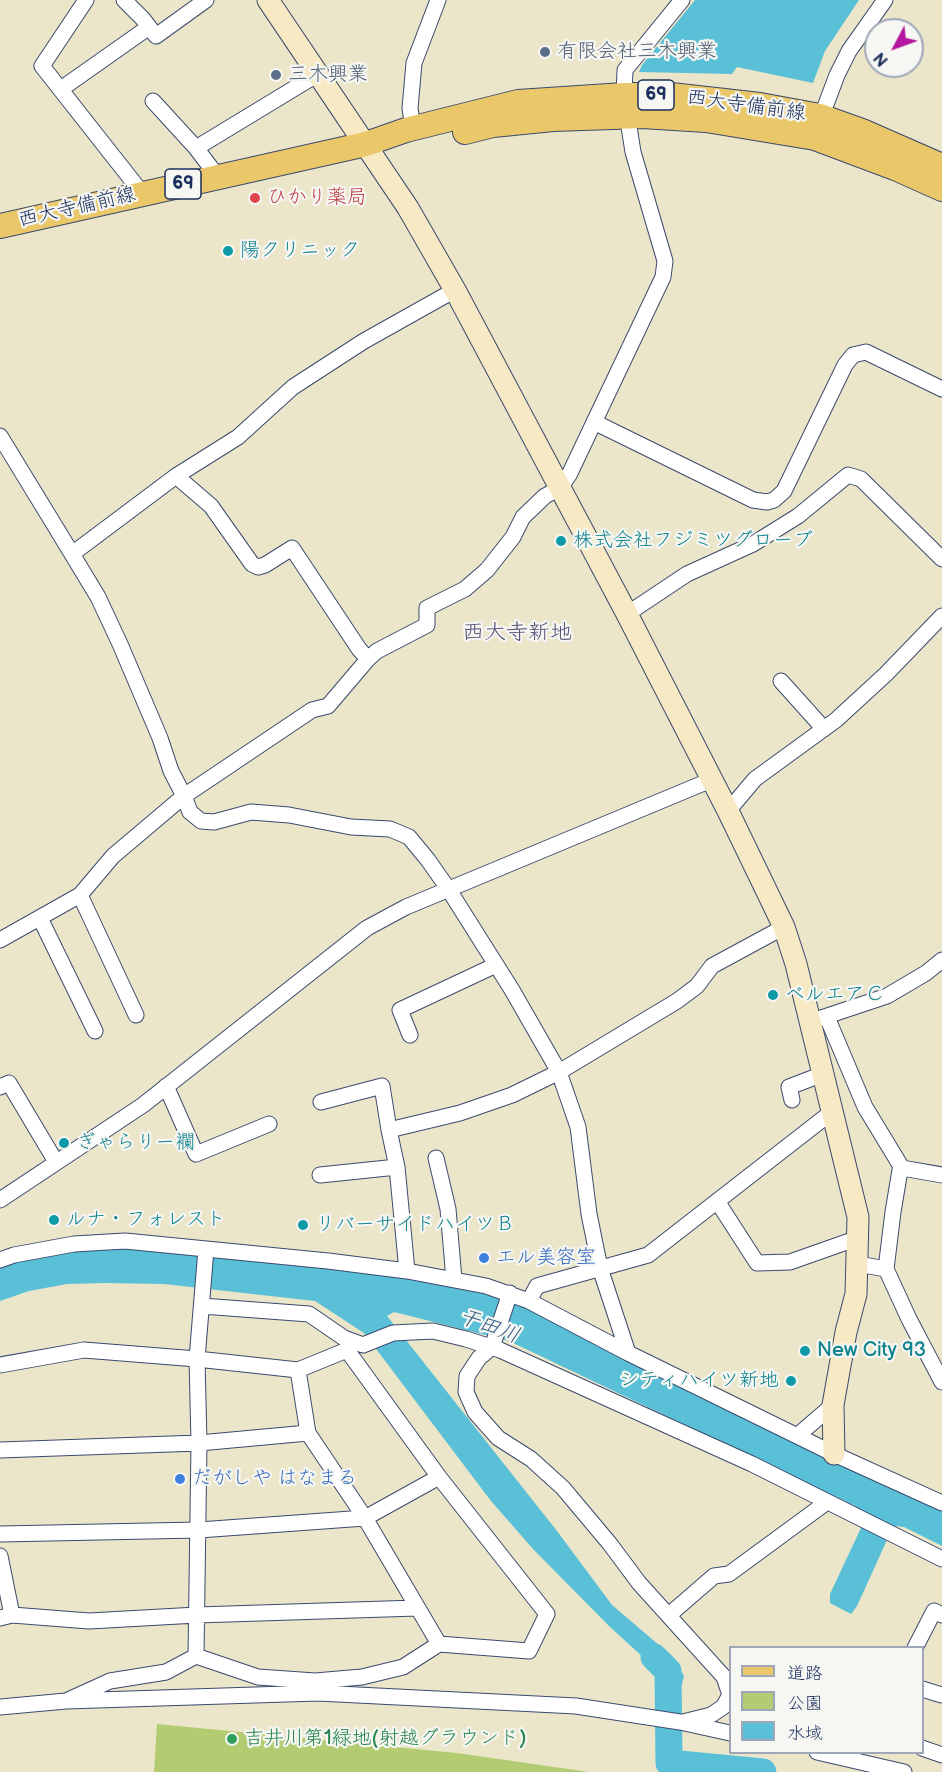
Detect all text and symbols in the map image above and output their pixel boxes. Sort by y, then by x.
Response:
north arrow [864,18,924,78]
place label: 有限会社三木興業 [557,40,717,64]
marker: 有限会社三木興業 [538,45,552,59]
text: N [870,48,893,70]
place label: 三木興業 [288,63,368,87]
marker: 三木興業 [269,68,283,82]
road number: 69 [638,80,674,110]
street label: 西大寺備前線 [685,86,807,126]
road number: 69 [165,169,201,199]
street label: 西大寺備前線 [16,183,138,233]
place label: ひかり薬局 [267,186,367,210]
marker: ひかり薬局 [248,191,262,205]
place label: 陽クリニック [240,239,360,263]
marker: 陽クリニック [221,244,235,258]
place label: 株式会社フジミツグローブ [573,529,813,553]
marker: 株式会社フジミツグローブ [554,534,568,548]
district label: 西大寺新地 [462,620,572,646]
place label: ベルエアＣ [785,983,885,1007]
marker: ベルエアＣ [766,988,780,1002]
place label: ぎゃらりー襴 [76,1131,195,1155]
marker: ぎゃらりー襴 [57,1136,71,1150]
place label: ルナ・フォレスト [66,1208,226,1232]
marker: ルナ・フォレスト [47,1213,61,1227]
place label: リバーサイドハイツＢ [315,1213,515,1237]
marker: リバーサイドハイツＢ [296,1218,310,1232]
place label: エル美容室 [496,1246,596,1270]
marker: エル美容室 [477,1251,491,1265]
water label: 干田川 [455,1304,523,1350]
place label: New City 93 [817,1339,926,1363]
marker: New City 93 [798,1344,812,1358]
place label: シティハイツ新地 [619,1369,779,1393]
marker: シティハイツ新地 [784,1374,798,1388]
place label: だがしや はなまる [192,1467,357,1491]
marker: だがしや はなまる [173,1472,187,1486]
legend [729,1646,924,1754]
text: 道路 [787,1663,823,1684]
text: 公園 [787,1693,823,1714]
text: 水域 [787,1723,823,1744]
place label: 吉井川第1緑地(射越グラウンド) [244,1727,526,1751]
marker: 吉井川第1緑地(射越グラウンド) [225,1732,239,1746]

